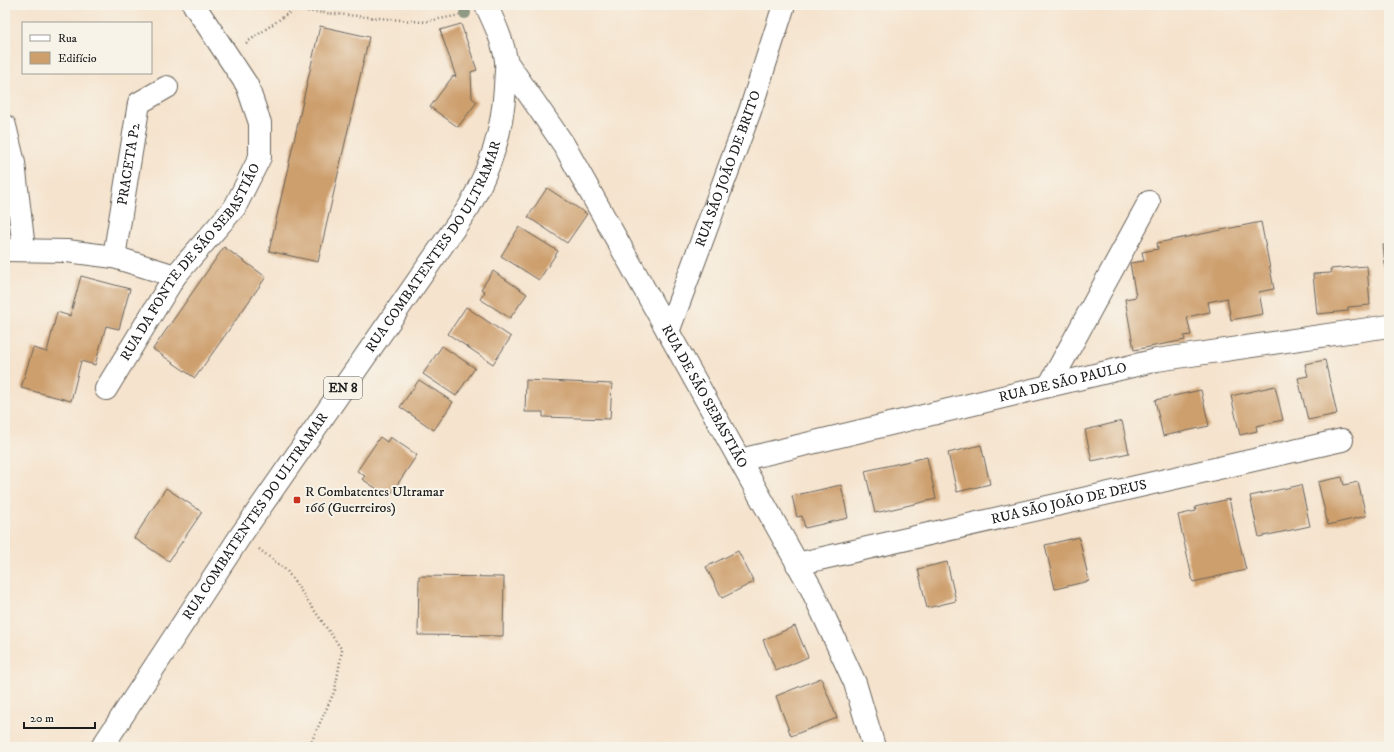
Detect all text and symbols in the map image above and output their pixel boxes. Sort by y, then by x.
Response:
legend [22,22,152,74]
text: Rua [58,31,78,46]
text: Edifício [58,51,97,66]
street label: RUA SÃO JOÃO DE BRITO [691,88,765,249]
street label: PRACETA P2 [114,122,145,206]
street label: RUA COMBATENTES DO ULTRAMAR [361,138,505,356]
street label: RUA DA FONTE DE SÃO SEBASTIÃO [116,160,264,364]
street label: RUA DE SÃO SEBASTIÃO [657,322,751,471]
street label: RUA DE SÃO PAULO [997,359,1129,407]
road number: EN 8 [324,377,362,399]
street label: RUA COMBATENTES DO ULTRAMAR [179,409,333,624]
street label: RUA SÃO JOÃO DE DEUS [989,476,1149,529]
place label: R Combatentes Ultramar 166 (Guerreiros) [305,483,445,517]
marker: R Combatentes Ultramar 166 (Guerreiros) [292,495,302,505]
scale bar [24,704,95,730]
text: 20 m [30,711,54,726]

